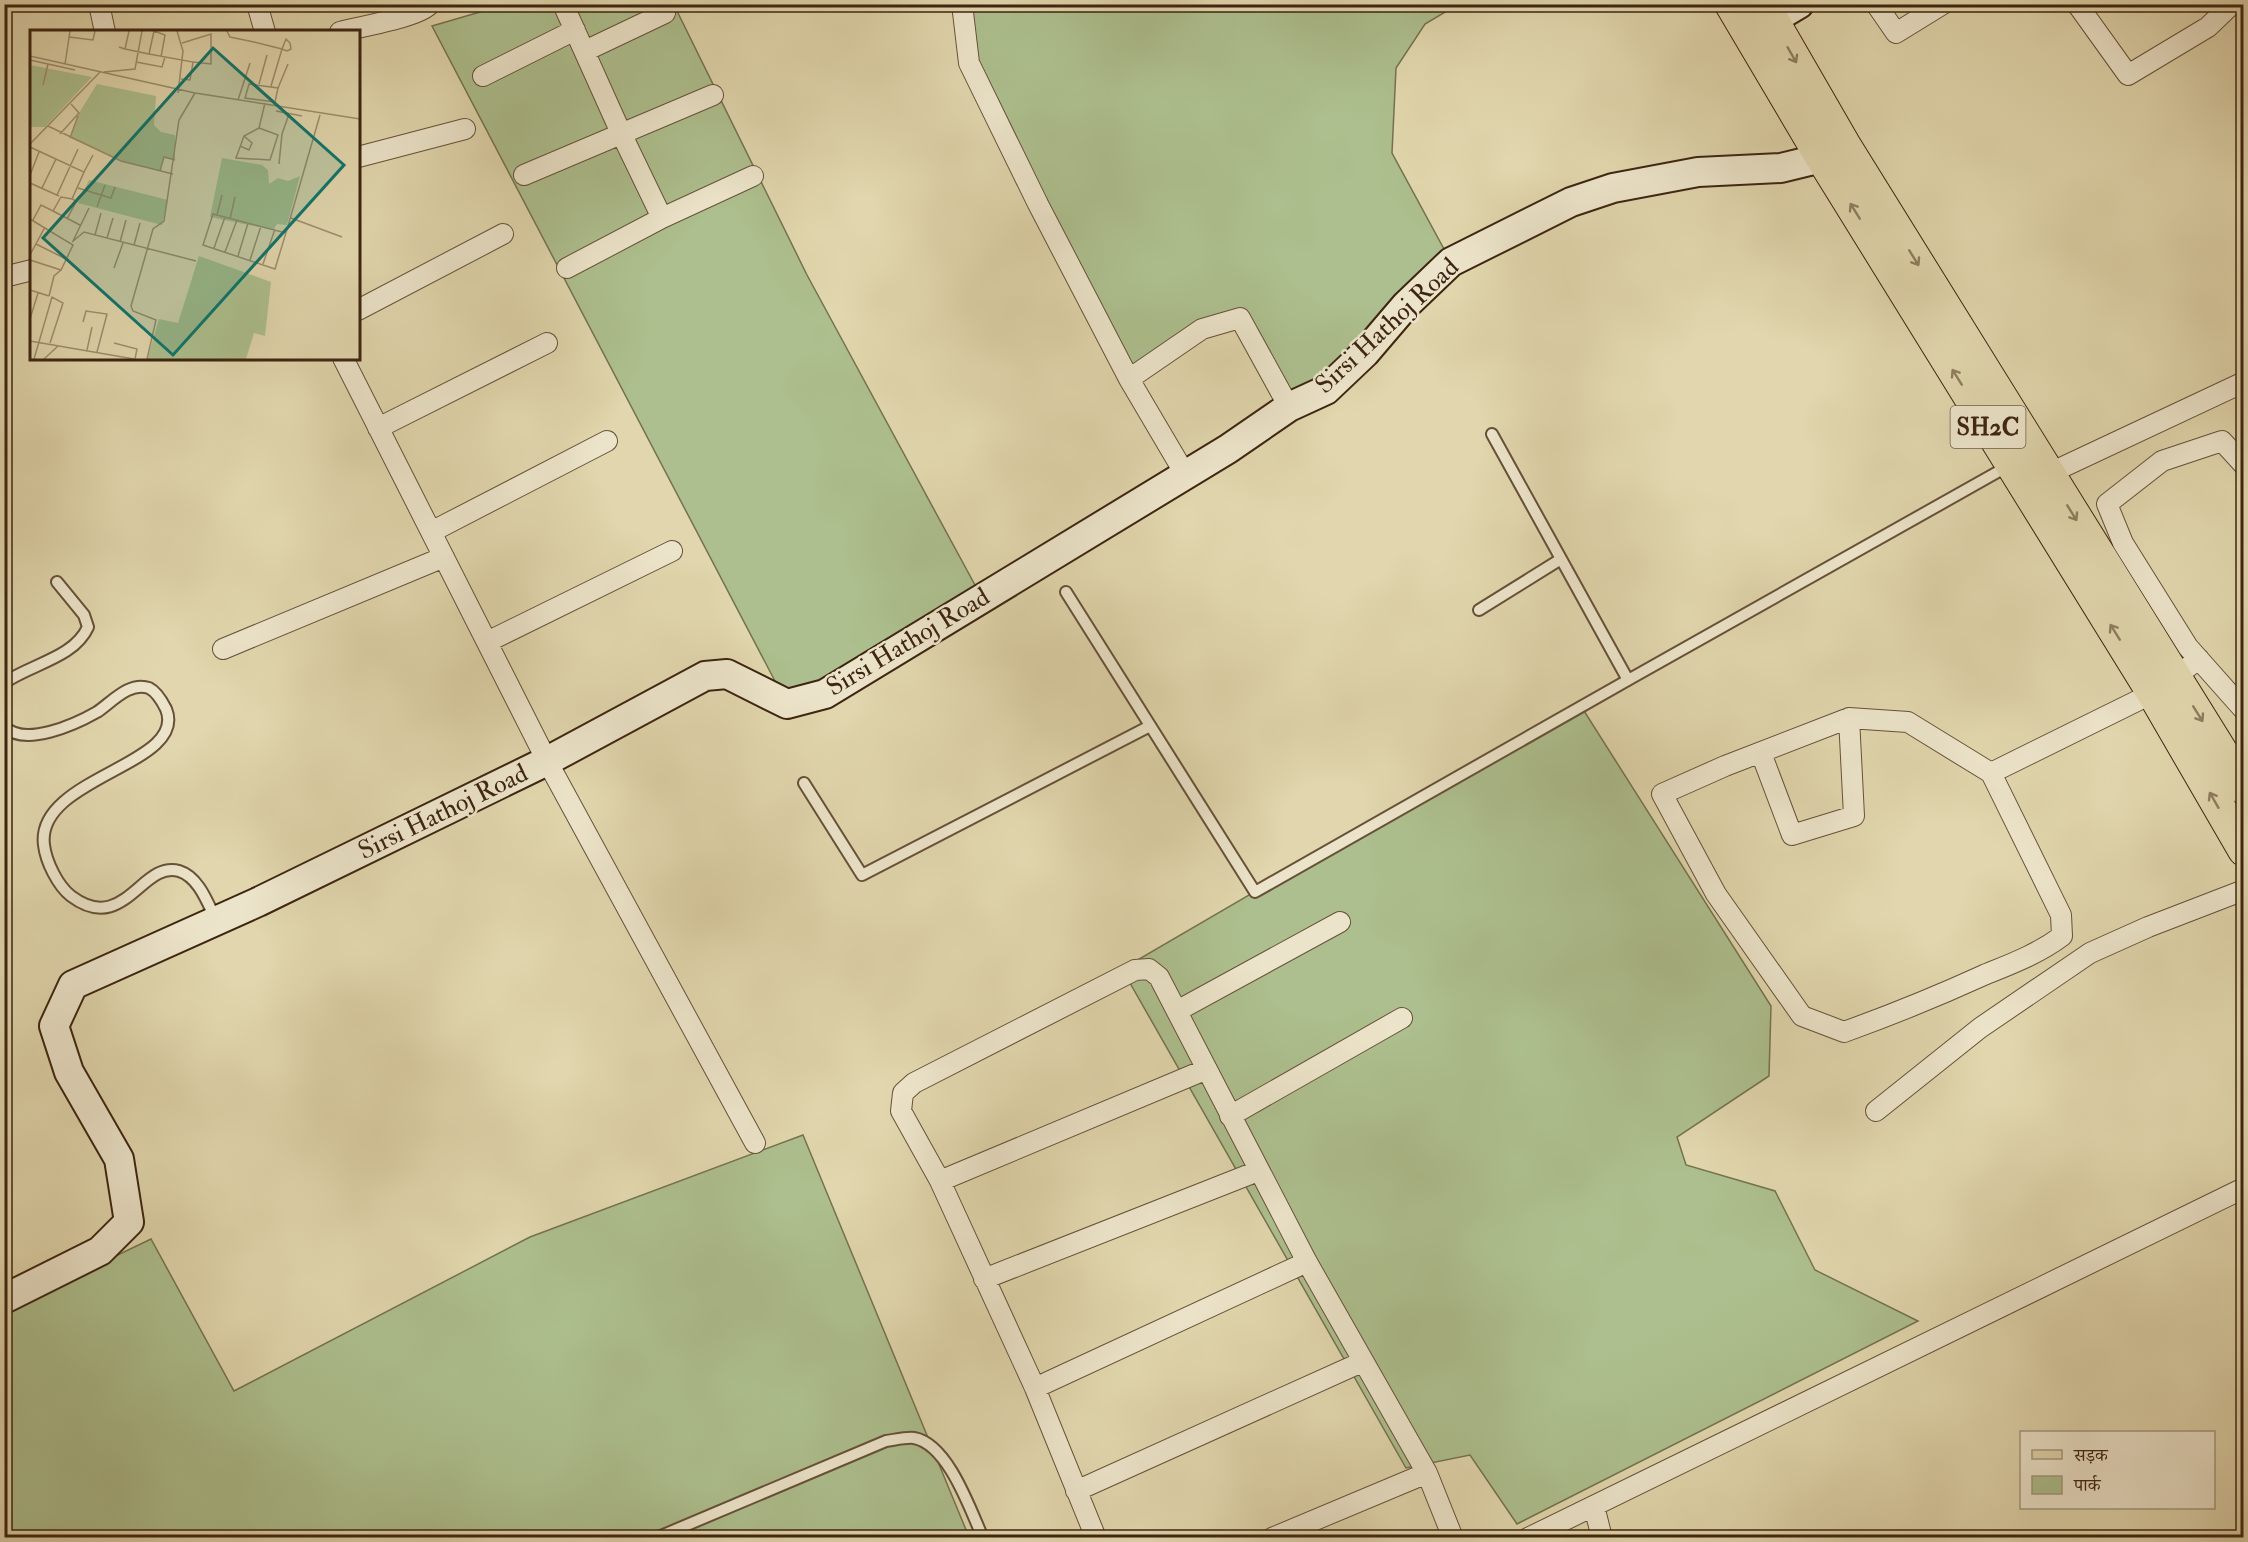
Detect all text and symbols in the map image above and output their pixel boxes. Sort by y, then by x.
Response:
inset map [30,30,360,360]
one-way arrow [1786,46,1798,63]
one-way arrow [1848,203,1860,220]
one-way arrow [1909,249,1921,266]
street label: Sirsi Hathoj Road [1309,251,1466,401]
one-way arrow [1951,369,1963,386]
road number: SH2C [1950,406,2026,448]
one-way arrow [2067,504,2079,521]
street label: Sirsi Hathoj Road [821,581,996,703]
one-way arrow [2109,624,2121,641]
one-way arrow [2192,705,2204,722]
street label: Sirsi Hathoj Road [353,757,533,867]
one-way arrow [2208,792,2220,809]
legend [2020,1431,2215,1509]
text: सड़क [2073,1444,2109,1467]
text: पार्क [2073,1474,2102,1497]

